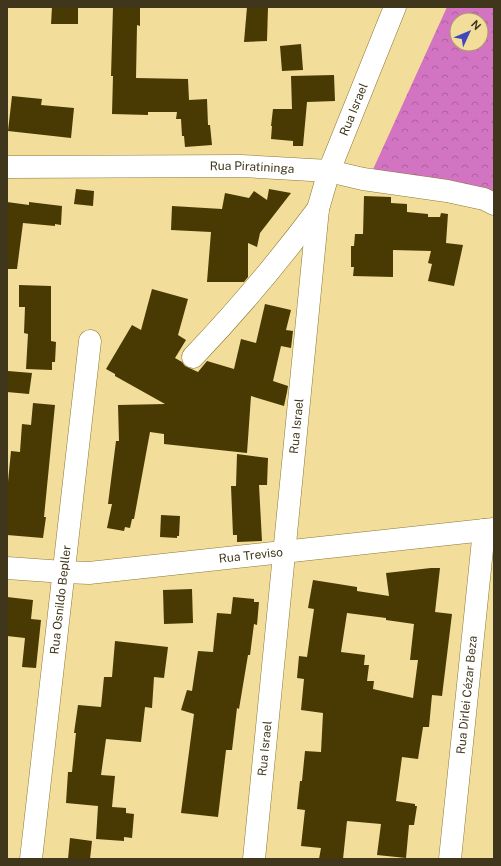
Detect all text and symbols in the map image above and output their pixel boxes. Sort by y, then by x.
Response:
north arrow [449,12,489,52]
text: N [469,18,483,32]
street label: Rua Israel [337,81,371,138]
street label: Rua Piratininga [210,159,295,176]
street label: Rua Israel [287,397,306,454]
street label: Rua Osnildo Bepller [47,544,74,655]
street label: Rua Treviso [218,545,284,566]
street label: Rua Dirlei Cézar Beza [454,635,480,755]
street label: Rua Israel [255,720,275,777]

